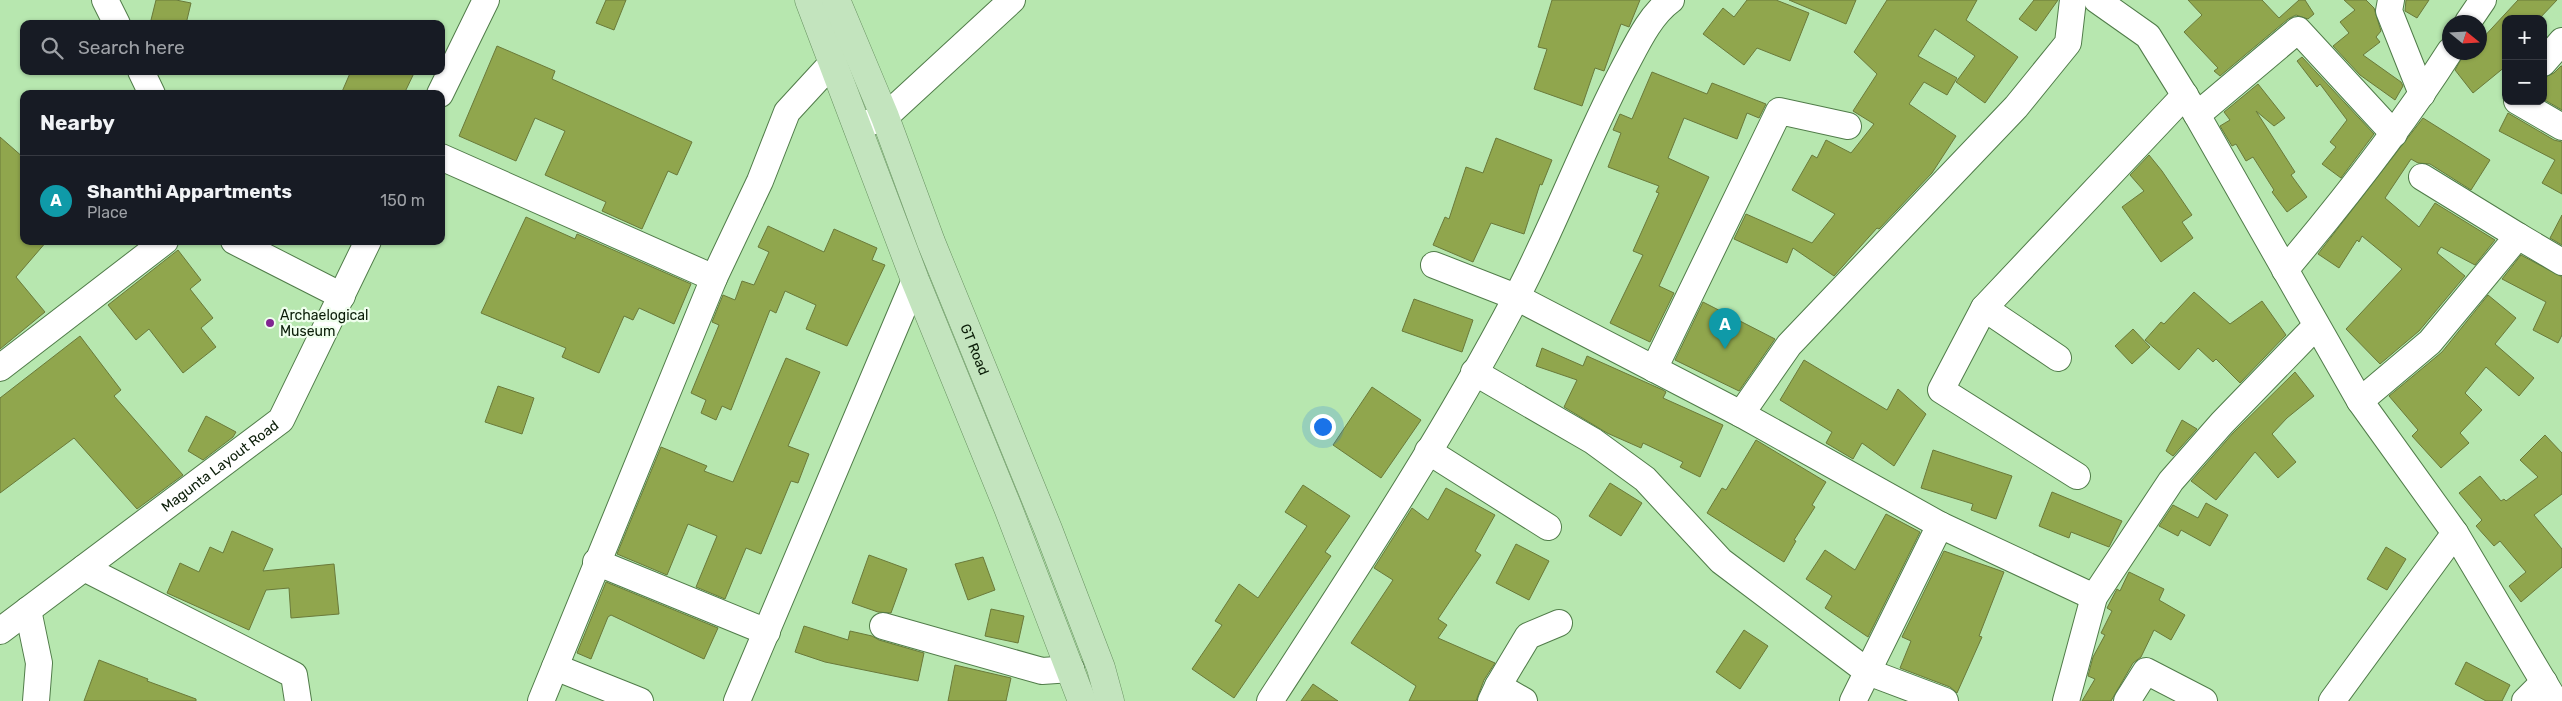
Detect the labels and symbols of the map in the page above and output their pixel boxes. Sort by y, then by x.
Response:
north arrow [2442,15,2487,60]
place label: Archaelogical Museum [280,307,368,340]
pin: A [1709,308,1741,349]
marker: Archaelogical Museum [264,317,276,329]
street label: GT Road [957,321,993,378]
your location [1310,414,1336,440]
street label: Magunta Layout Road [158,416,282,515]

